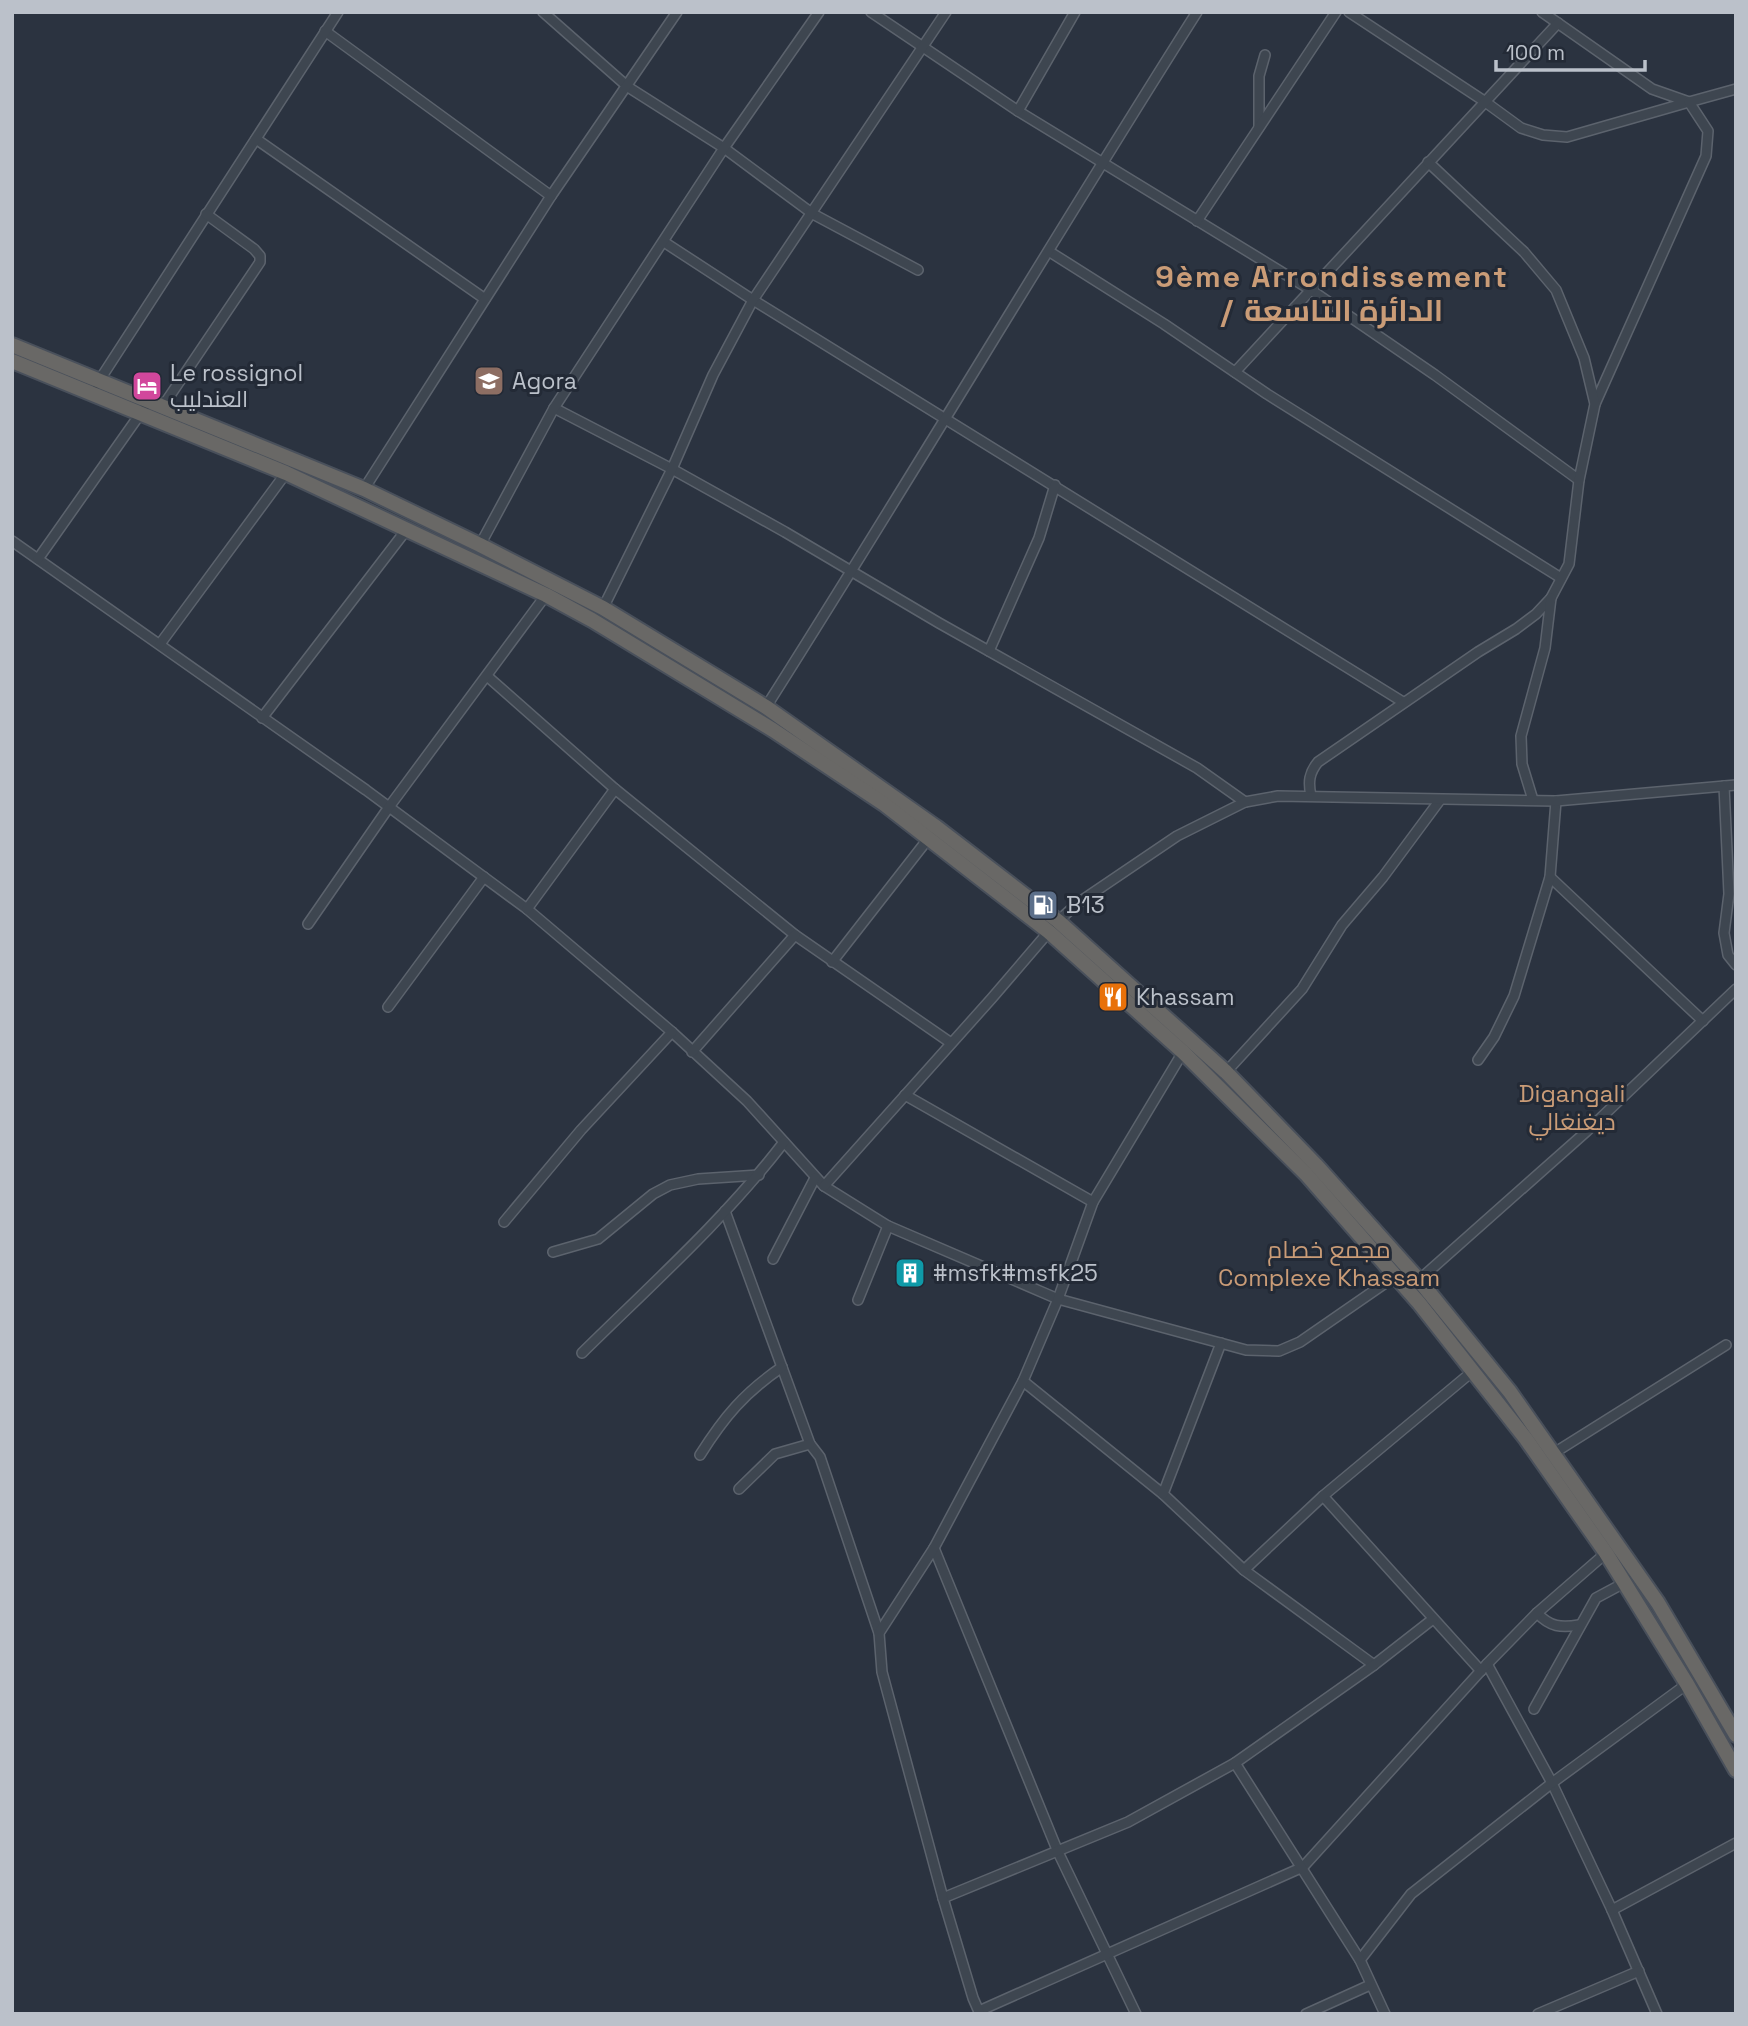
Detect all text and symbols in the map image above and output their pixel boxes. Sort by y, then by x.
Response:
scale bar [1496,28,1645,72]
text: 100 m [1506,39,1565,66]
district label: 9ème Arrondissement / الدائرة التاسعة [1155,257,1509,330]
place label: Le rossignol العندليب [170,358,303,414]
school or university icon: Agora [472,364,506,398]
place label: Agora [512,366,577,396]
hotel icon: Le rossignol العندليب [130,369,164,403]
fuel station icon: B13 [1026,888,1060,922]
place label: B13 [1066,890,1105,920]
restaurant icon: Khassam [1096,980,1130,1014]
place label: Khassam [1136,982,1234,1012]
district label: Digangali ديغنغالي [1519,1078,1625,1141]
district label: مجمع خصام Complexe Khassam [1218,1234,1440,1293]
building icon: #msfk#msfk25 [893,1256,927,1290]
place label: #msfk#msfk25 [933,1258,1098,1288]

